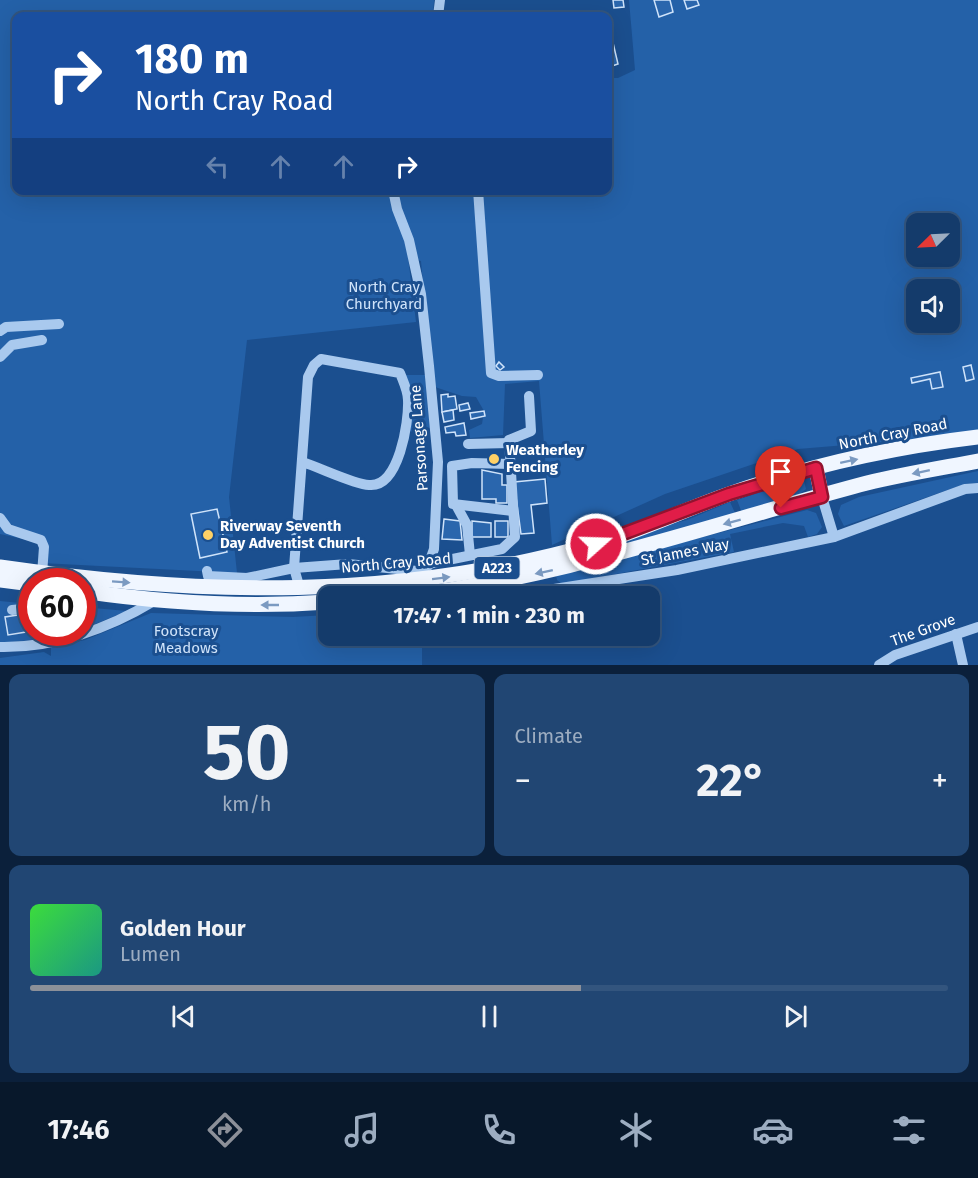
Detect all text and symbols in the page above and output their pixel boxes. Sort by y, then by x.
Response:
text: 180 m [135,34,249,84]
icon: right [36,36,114,114]
text: North Cray Road [135,85,334,117]
icon: left [201,150,234,183]
icon: ahead [264,150,297,183]
icon: ahead [327,150,360,183]
icon: right [390,150,423,183]
north arrow [906,213,960,267]
map controls [906,213,960,333]
park label: North Cray Churchyard [346,278,422,313]
button: sound [906,279,960,333]
street label: Parsonage Lane [406,384,432,492]
street label: North Cray Road [837,415,949,453]
place label: Weatherley Fencing [506,441,584,476]
pin [755,446,806,508]
marker: Weatherley Fencing [487,452,501,466]
icon: arrive [764,455,797,488]
one-way arrow [840,456,859,465]
one-way arrow [911,468,930,478]
position arrow [564,512,628,576]
place label: Riverway Seventh Day Adventist Church [220,517,365,552]
one-way arrow [723,517,741,527]
marker: Riverway Seventh Day Adventist Church [201,528,215,542]
street label: St James Way [639,535,731,569]
street label: North Cray Road [340,549,452,577]
road number: A223 [474,557,520,579]
one-way arrow [534,567,553,577]
speed limit sign: 60 [18,568,96,646]
one-way arrow [431,573,450,583]
one-way arrow [111,578,130,587]
one-way arrow [261,600,280,610]
text: 17:47 · 1 min · 230 m [393,602,585,629]
street label: The Grove [888,610,958,650]
park label: Footscray Meadows [154,622,219,657]
text: 50 [203,706,290,800]
text: Climate [515,724,583,748]
text: 22° [696,754,766,808]
text: − [515,761,531,801]
text: + [932,761,948,801]
text: km/h [222,792,272,816]
text: Golden Hour [120,915,246,942]
text: Lumen [120,942,181,966]
icon: previous [167,1000,200,1033]
icon: pause [473,1000,506,1033]
icon: next [779,1000,812,1033]
icon: directions [204,1109,246,1151]
icon: music [341,1109,383,1151]
icon: phone [478,1109,520,1151]
icon: climate [615,1109,657,1151]
icon: car [752,1109,794,1151]
icon: filters [888,1109,930,1151]
text: 17:46 [47,1114,109,1146]

